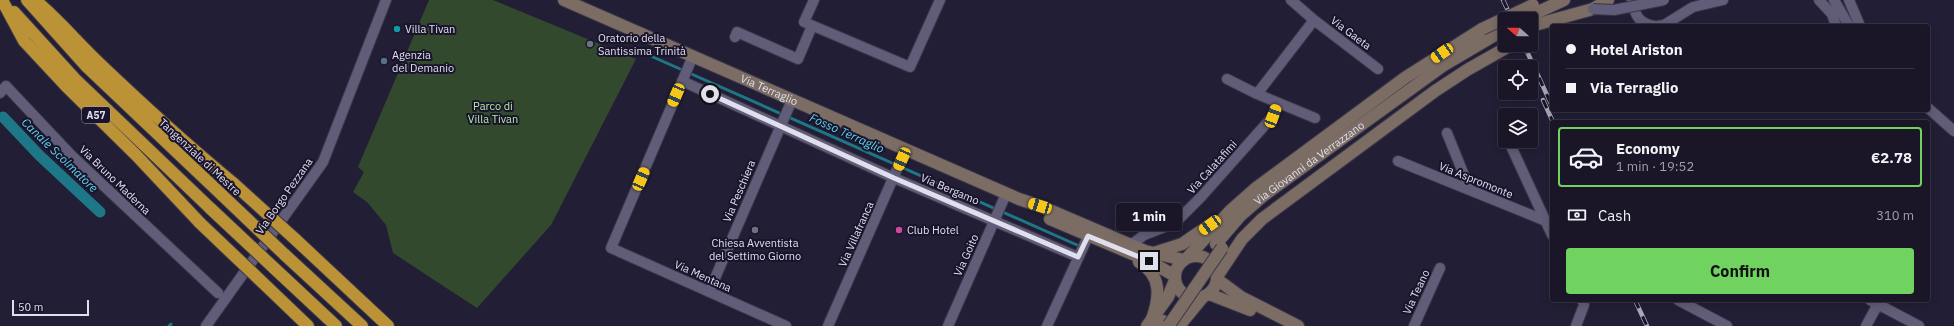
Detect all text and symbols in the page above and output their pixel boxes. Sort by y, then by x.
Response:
north arrow [1498,12,1538,52]
map controls [1498,12,1538,148]
street label: Via Gaeta [1328,13,1374,53]
place label: Villa Tivan [405,22,455,36]
marker: Villa Tivan [392,24,402,34]
place label: Oratorio della Santissima Trinità [598,31,686,58]
marker: Oratorio della Santissima Trinità [585,39,595,49]
text: Hotel Ariston [1590,40,1683,59]
car [1429,41,1455,65]
place label: Agenzia del Demanio [392,48,454,75]
marker: Agenzia del Demanio [379,56,389,66]
button: locate [1498,60,1538,100]
street label: Via Terraglio [738,71,800,108]
text: Via Terraglio [1590,78,1678,97]
car [666,82,686,108]
route start [701,85,719,103]
park label: Parco di Villa Tivan [468,99,518,126]
car [1263,103,1283,129]
road number: A57 [82,107,110,123]
button: layers [1498,108,1538,148]
water label: Fosso Terraglio [807,110,887,156]
water label: Canale Scolmatore [19,115,101,195]
street label: Tangenziale di Mestre [156,115,244,199]
street label: Via Giovanni da Verrazzano [1251,118,1367,208]
street label: Via Calatafimi [1184,137,1240,197]
icon: car [1568,139,1604,175]
text: Economy [1616,139,1680,158]
street label: Via Bruno Maderna [76,142,154,218]
car [892,146,912,172]
text: €2.78 [1871,148,1912,167]
street label: Via Borgo Pezzana [252,155,316,237]
street label: Via Peschiera [720,158,758,224]
text: 1 min · 19:52 [1616,158,1694,175]
street label: Via Aspromonte [1437,159,1515,201]
car [631,166,651,192]
street label: Via Bergamo [919,170,981,208]
car [1027,197,1053,215]
street label: Via Villafranca [835,199,877,269]
callout: 1 min [1116,203,1182,231]
icon: cash [1566,204,1588,226]
text: Cash [1598,206,1631,225]
text: 310 m [1876,207,1914,224]
text: 1 min [1132,208,1166,225]
car [1197,213,1223,237]
place label: Club Hotel [907,223,959,237]
marker: Chiesa Avventista del Settimo Giorno [750,225,760,235]
marker: Club Hotel [894,225,904,235]
street label: Via Goito [951,232,981,278]
place label: Chiesa Avventista del Settimo Giorno [709,236,801,263]
button: Confirm [1566,248,1914,294]
route end [1140,252,1158,270]
street label: Via Mentana [672,257,734,295]
street label: Via Teano [1400,267,1432,317]
scale bar [12,298,89,317]
text: 50 m [18,300,43,314]

